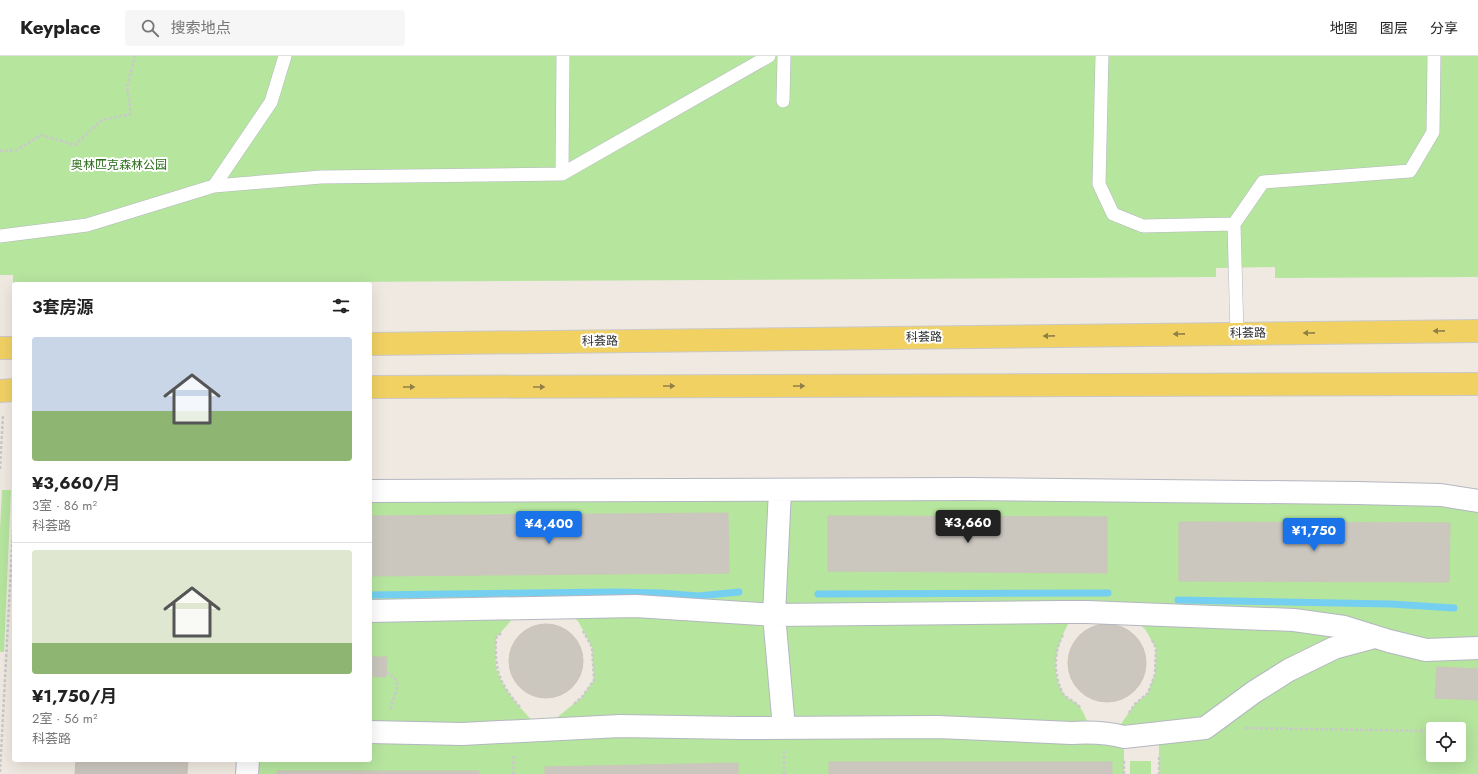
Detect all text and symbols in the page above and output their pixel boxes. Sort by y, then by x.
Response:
search box [125,10,405,46]
text: Keyplace [20,14,101,41]
icon: search [139,17,161,39]
text: 搜索地点 [171,17,231,39]
text: 地图 [1330,18,1358,38]
text: 图层 [1380,18,1408,38]
text: 分享 [1430,18,1458,38]
park label: 奥林匹克森林公园 [71,156,167,174]
text: 3套房源 [32,295,94,319]
icon: filters [330,295,352,317]
street label: 科荟路 [1230,324,1266,342]
street label: 科荟路 [906,328,942,346]
one-way arrow [1432,328,1445,334]
one-way arrow [1302,330,1315,336]
one-way arrow [1172,331,1185,337]
street label: 科荟路 [582,332,618,350]
one-way arrow [1042,333,1055,339]
icon: home [156,363,228,435]
one-way arrow [663,383,676,389]
one-way arrow [793,383,806,389]
one-way arrow [403,384,416,390]
one-way arrow [533,384,546,390]
text: ¥3,660/月 [32,471,121,495]
text: 3室 · 86 m² [32,496,97,515]
pin: ¥3,660 [935,510,1001,544]
pin: ¥4,400 [516,511,582,545]
text: ¥3,660 [945,513,991,532]
text: ¥4,400 [525,514,573,533]
text: 科荟路 [32,516,71,535]
pin: ¥1,750 [1281,518,1347,552]
text: ¥1,750 [1292,521,1336,540]
icon: home [156,576,228,648]
text: ¥1,750/月 [32,684,117,708]
text: 2室 · 56 m² [32,709,97,728]
map controls [1426,722,1466,762]
button: locate [1426,722,1466,762]
text: 科荟路 [32,729,71,748]

